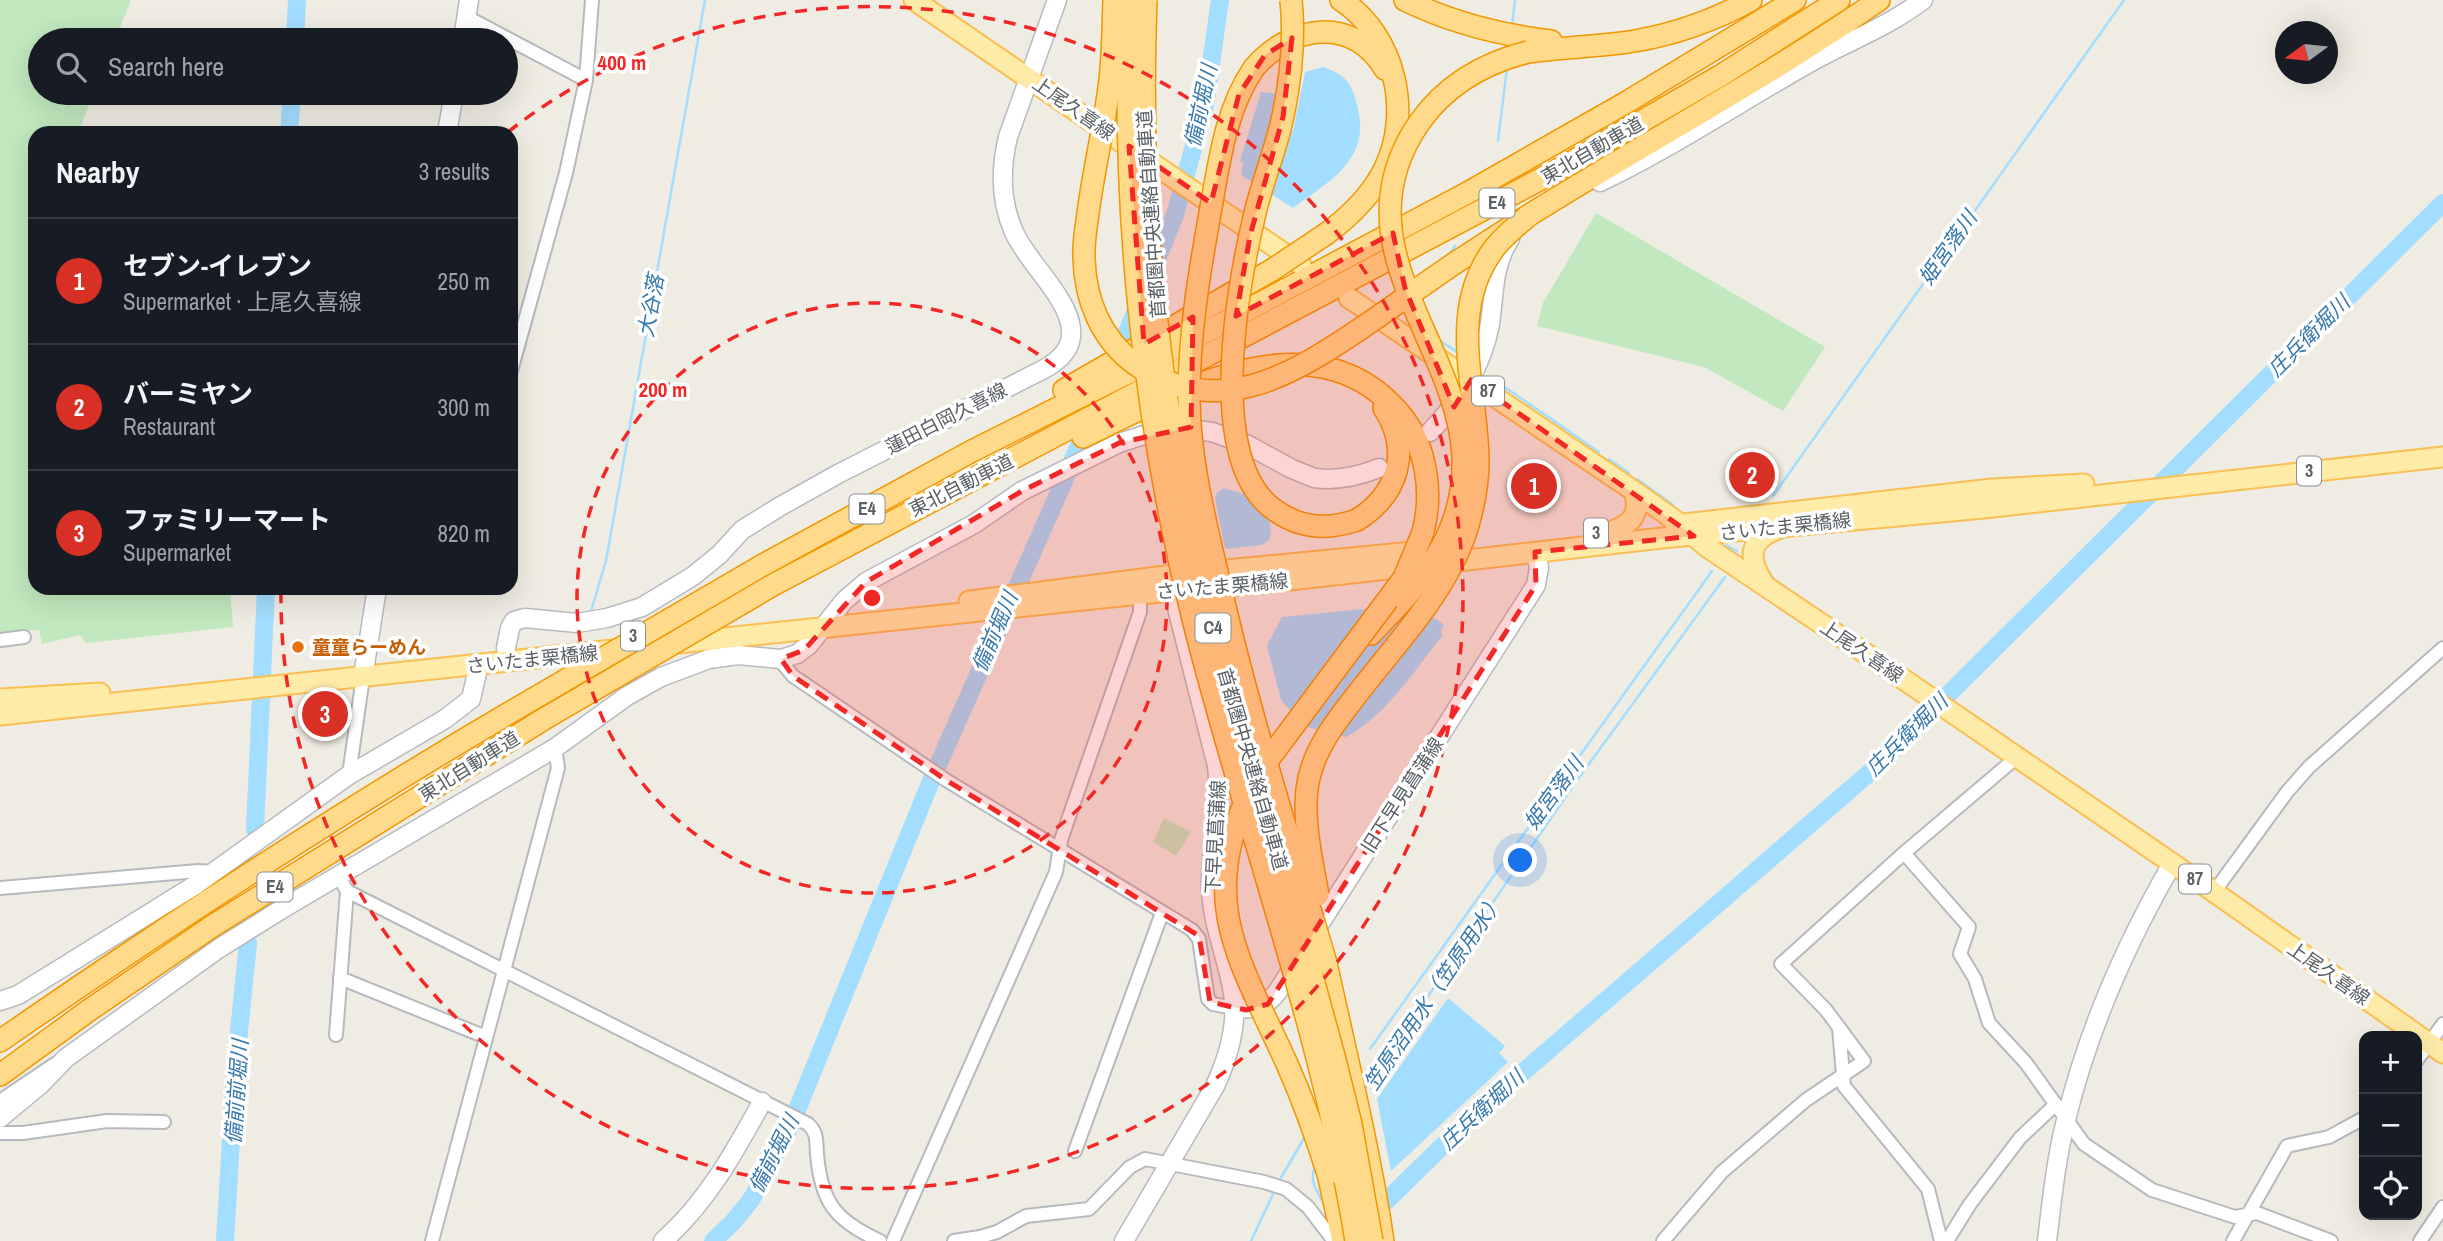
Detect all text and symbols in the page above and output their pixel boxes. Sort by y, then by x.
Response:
north arrow [2275,21,2338,84]
search box [28,28,518,105]
icon: search [52,48,90,86]
text: 400 m [598,48,646,77]
text: Search here [108,49,224,84]
water label: 備前堀川 [1178,60,1224,150]
street label: 上尾久喜線 [1028,70,1120,146]
street label: 首都圏中央連絡自動車道 [1131,109,1171,319]
street label: 東北自動車道 [1536,110,1648,190]
text: Nearby [56,152,139,192]
text: 3 results [419,156,490,187]
road number: E4 [1480,188,1514,218]
water label: 姫宮落川 [1912,203,1985,290]
text: セブン-イレブン [123,248,312,283]
text: 1 [74,266,84,297]
text: 250 m [438,266,490,297]
water label: 大谷落 [631,269,671,339]
text: Supermarket · 上尾久喜線 [123,286,362,317]
water label: 庄兵衛堀川 [2261,287,2357,383]
text: 200 m [639,375,687,404]
text: バーミヤン [123,376,253,411]
street label: 蓮田白岡久喜線 [881,376,1011,460]
road number: 87 [1472,376,1504,405]
text: 2 [74,392,84,423]
text: 300 m [438,392,490,423]
text: Restaurant [123,411,215,442]
street label: 東北自動車道 [904,448,1018,522]
pin: 2 [1729,449,1775,501]
road number: 3 [2297,457,2321,486]
pin: 1 [1511,460,1557,512]
road number: E4 [850,494,884,524]
text: ファミリーマート [123,502,331,537]
street label: さいたま栗橋線 [1718,506,1852,546]
text: 3 [74,518,84,549]
text: 820 m [438,518,490,549]
road number: 3 [1584,518,1608,548]
text: Supermarket [123,537,231,568]
street label: さいたま栗橋線 [1155,567,1289,605]
centre of rings [860,586,884,610]
water label: 備前堀川 [965,586,1025,676]
road number: C4 [1196,614,1230,642]
street label: 上尾久喜線 [1815,614,1909,688]
road number: 3 [621,622,645,650]
place label: 童童らーめん [312,634,426,660]
marker: 童童らーめん [290,639,306,655]
street label: さいたま栗橋線 [465,639,599,679]
street label: 首都圏中央連絡自動車道 [1212,665,1294,873]
water label: 庄兵衛堀川 [1859,686,1955,782]
pin: 3 [302,688,348,740]
street label: 東北自動車道 [414,725,524,807]
street label: 旧下早見菖蒲線 [1355,732,1449,858]
water label: 姫宮落川 [1517,749,1591,835]
street label: 下早見菖蒲線 [1199,779,1231,895]
your location [1503,843,1537,877]
road number: 87 [2179,864,2211,894]
road number: E4 [258,872,292,902]
water label: 笠原沼用水（笠原用水） [1357,888,1510,1096]
street label: 上尾久喜線 [2283,935,2375,1011]
map controls [2359,1031,2422,1220]
button: + [2359,1031,2422,1094]
water label: 備前前堀川 [218,1037,255,1145]
water label: 庄兵衛堀川 [1433,1062,1531,1156]
button: − [2359,1094,2422,1157]
water label: 備前堀川 [742,1108,806,1198]
button: locate [2359,1157,2422,1220]

